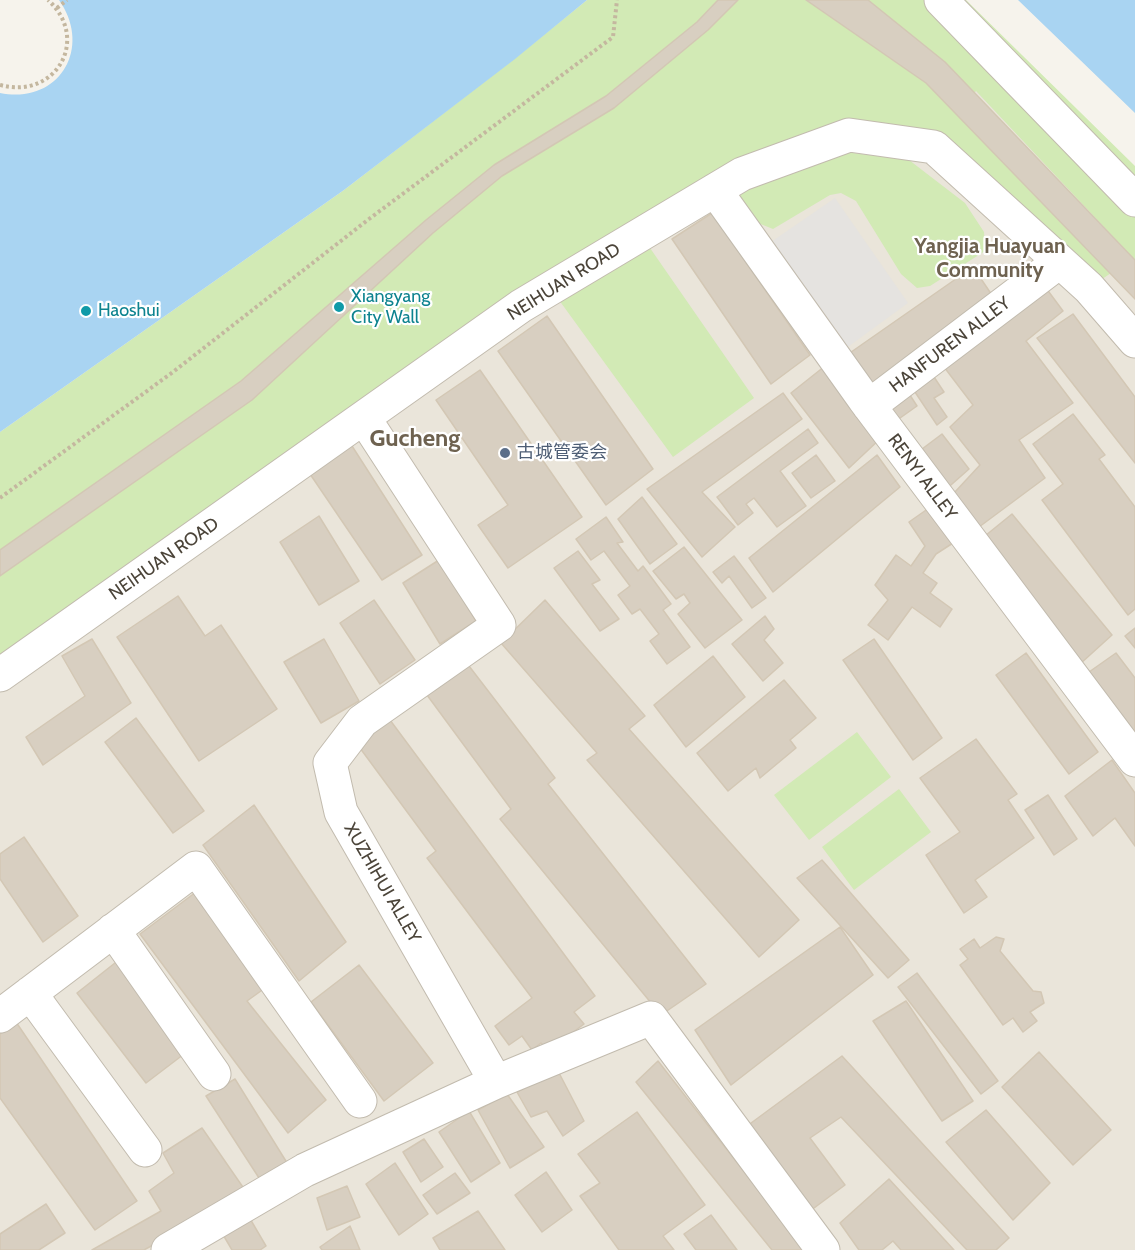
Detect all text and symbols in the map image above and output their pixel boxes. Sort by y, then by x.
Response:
district label: Yangjia Huayuan Community [914,234,1066,284]
street label: NEIHUAN ROAD [503,239,625,325]
place label: Xiangyang City Wall [351,286,430,328]
street label: HANFUREN ALLEY [885,293,1015,397]
place label: Haoshui [98,300,160,322]
marker: Xiangyang City Wall [332,300,346,314]
marker: Haoshui [79,304,93,318]
district label: Gucheng [370,425,460,453]
street label: RENYI ALLEY [883,430,961,524]
place label: 古城管委会 [517,442,607,464]
marker: 古城管委会 [498,446,512,460]
street label: NEIHUAN ROAD [105,513,223,605]
street label: XUZHIHUI ALLEY [339,819,425,947]

